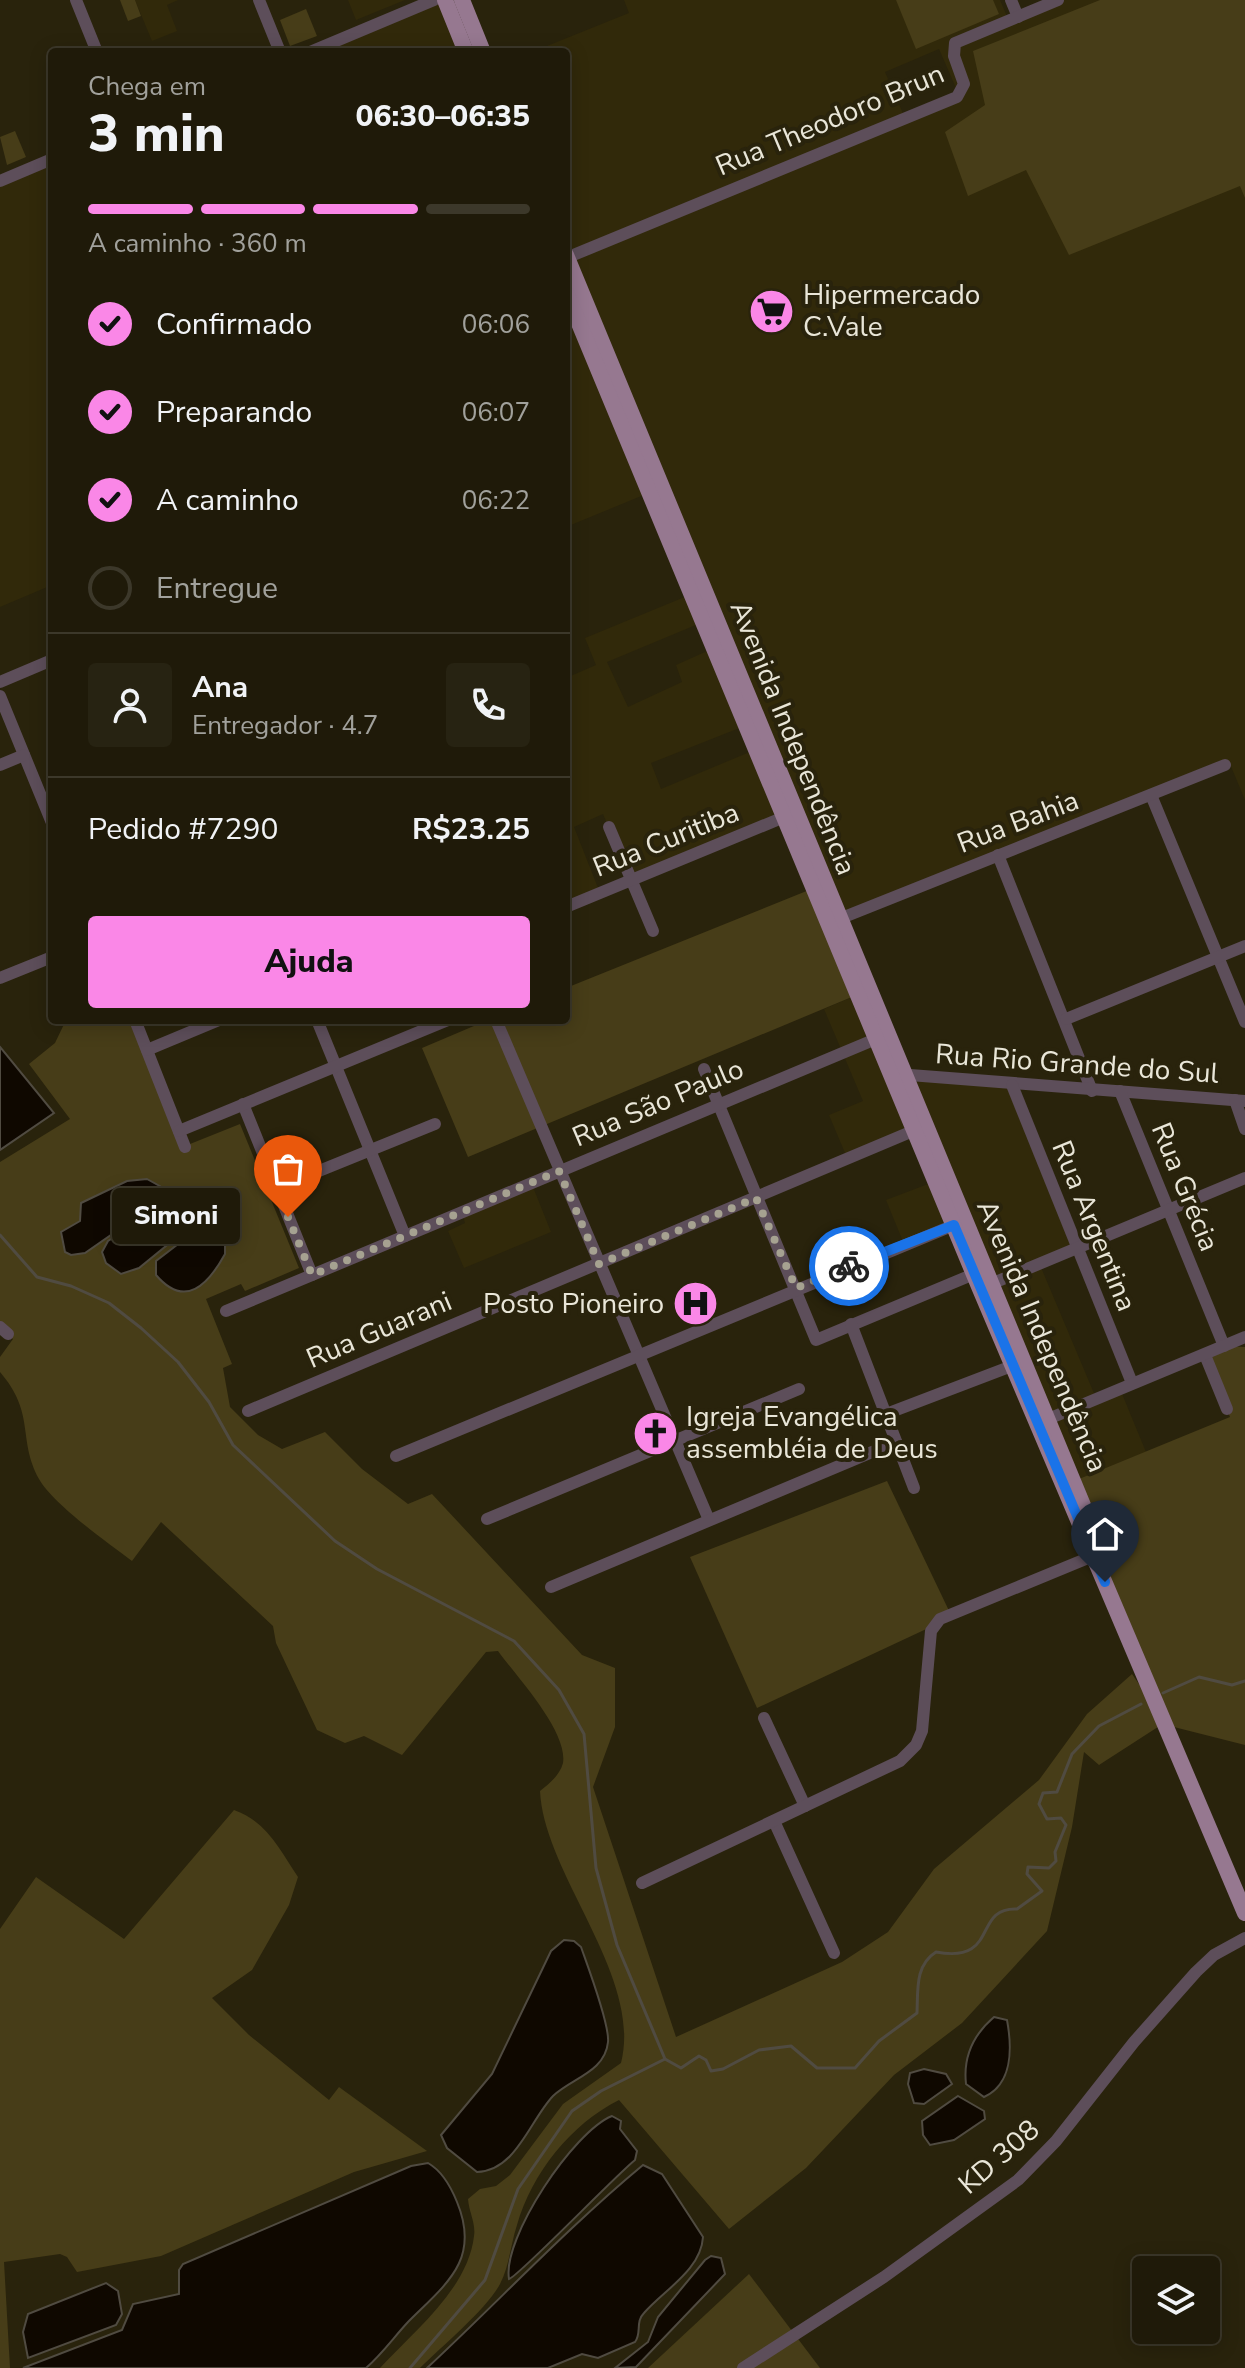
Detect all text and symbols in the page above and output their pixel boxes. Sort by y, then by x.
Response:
street label: Rua Theodoro Brun [710,55,950,185]
text: Chega em [88,69,206,104]
text: 06:30–06:35 [355,96,530,137]
text: 3 min [88,98,225,169]
text: A caminho · 360 m [88,226,307,261]
place label: Hipermercado C.Vale [803,276,980,346]
supermarket icon: Hipermercado C.Vale [748,287,796,335]
icon: check [88,302,132,346]
text: Confirmado [156,304,312,345]
text: 06:06 [462,307,530,342]
icon: check [88,390,132,434]
text: Preparando [156,392,312,433]
text: 06:07 [462,395,530,430]
icon: check [88,478,132,522]
text: A caminho [156,480,299,521]
text: 06:22 [462,483,530,518]
text: Entregue [156,568,278,609]
street label: Avenida Independência [721,595,865,881]
button: person [88,663,172,747]
button: phone [446,663,530,747]
text: Ana [192,667,248,708]
text: Entregador · 4.7 [192,708,378,743]
street label: Rua Bahia [952,781,1084,863]
street label: Rua Curitiba [587,793,745,887]
text: Pedido #7290 [88,809,279,850]
text: R$23.25 [412,809,530,850]
button: Ajuda [88,916,530,1008]
street label: Rua Rio Grande do Sul [934,1035,1221,1093]
street label: Rua São Paulo [567,1050,749,1156]
street label: Rua Grécia [1142,1117,1228,1257]
pin [254,1135,322,1217]
street label: Rua Argentina [1042,1135,1146,1317]
icon: bag [266,1147,310,1191]
callout: Simoni [112,1189,240,1245]
street label: Avenida Independência [967,1194,1117,1478]
text: Simoni [134,1198,218,1233]
courier [809,1226,889,1306]
icon: bike [827,1244,871,1288]
hospital icon: Posto Pioneiro [671,1280,719,1328]
street label: Rua Guarani [300,1282,458,1378]
place label: Posto Pioneiro [483,1285,664,1323]
place label: Igreja Evangélica assembléia de Deus [686,1398,938,1468]
church icon: Igreja Evangélica assembléia de Deus [631,1409,679,1457]
pin [1071,1500,1139,1582]
icon: home [1083,1512,1127,1556]
street label: KD 308 [950,2111,1048,2203]
map controls [1132,2256,1220,2344]
button: layers [1132,2256,1220,2344]

